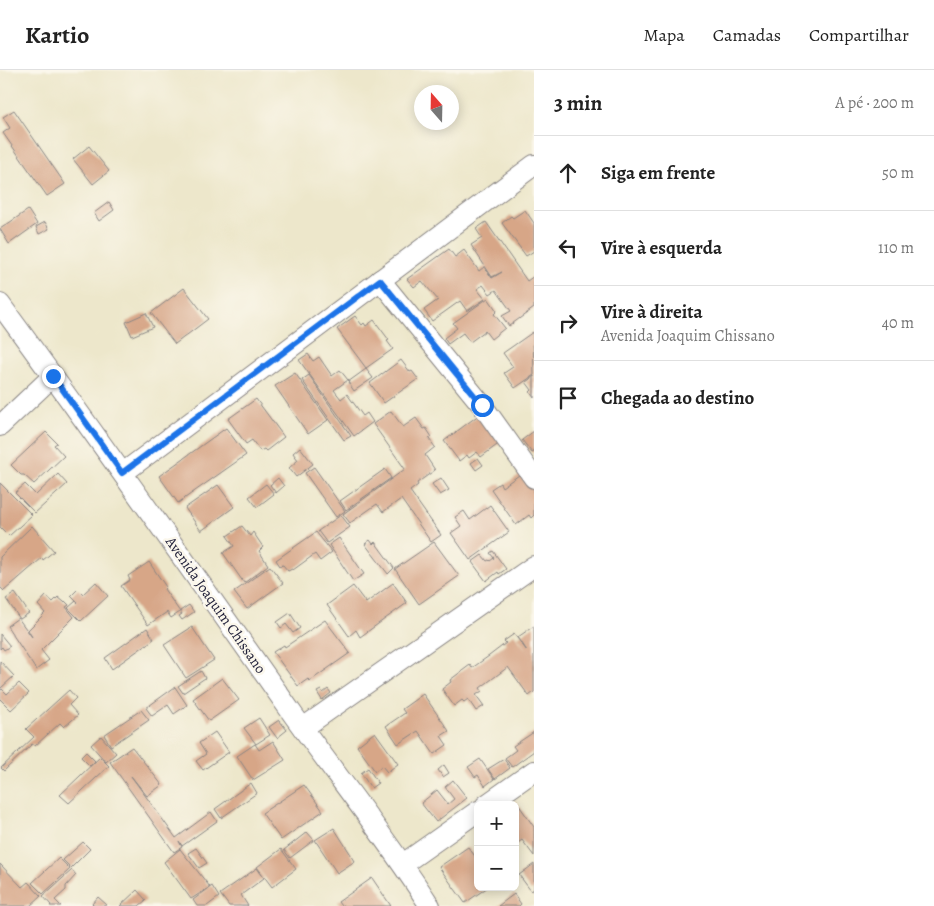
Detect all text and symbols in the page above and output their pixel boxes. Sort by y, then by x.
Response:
text: Kartio [25,19,89,51]
text: Mapa [643,23,685,47]
text: Camadas [713,23,781,47]
text: Compartilhar [809,23,909,47]
north arrow [414,85,459,130]
text: 3 min [554,89,602,117]
text: A pé · 200 m [835,92,914,114]
icon: ahead [554,159,582,187]
text: Siga em frente [601,160,715,186]
text: 50 m [882,162,914,184]
icon: left [554,234,582,262]
text: Vire à esquerda [601,235,722,261]
text: 110 m [878,237,914,259]
text: Vire à direita [601,299,703,325]
icon: right [554,309,582,337]
text: 40 m [882,312,914,334]
text: Avenida Joaquim Chissano [601,325,775,347]
route end [42,365,65,388]
icon: arrive [554,384,582,412]
text: Chegada ao destino [601,385,754,411]
route start [471,394,494,417]
street label: Avenida Joaquim Chissano [161,532,271,677]
map controls [474,801,519,891]
button: + [474,801,519,846]
button: − [474,846,519,891]

